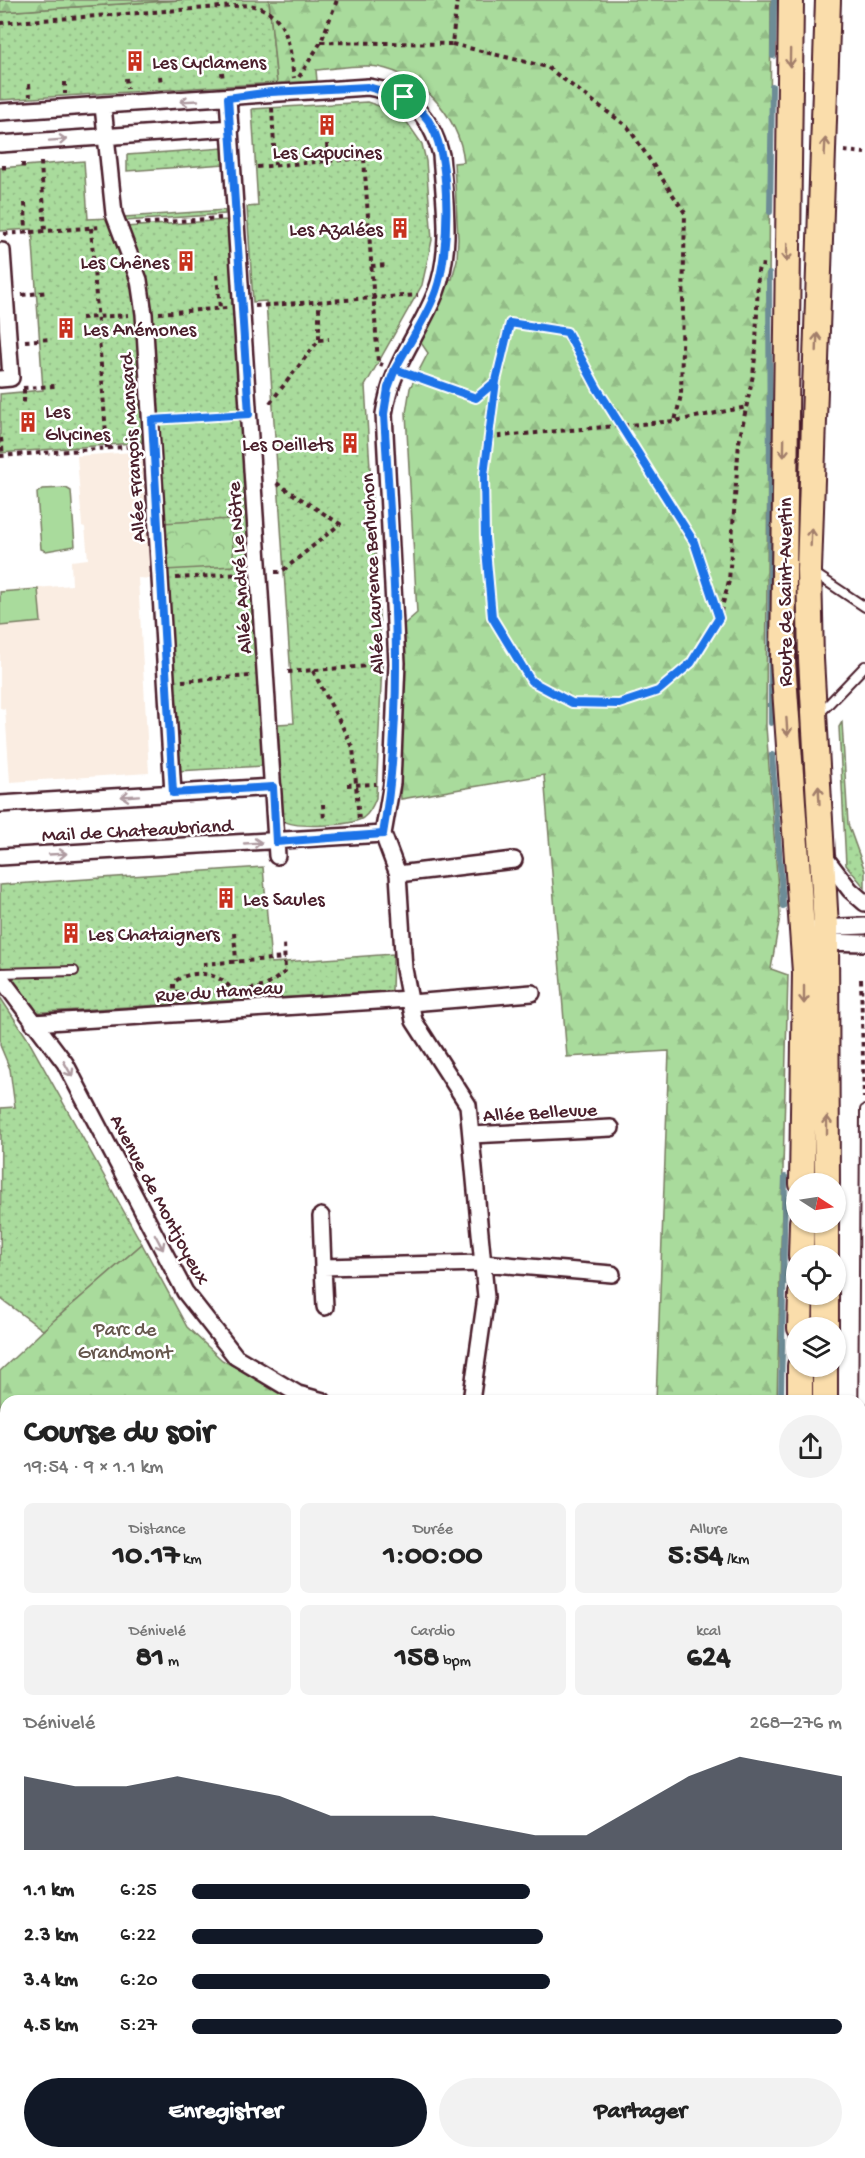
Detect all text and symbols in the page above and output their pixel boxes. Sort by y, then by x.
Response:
one-way arrow [784,48,796,68]
building icon: Les Cyclamens [123,49,147,73]
place label: Les Cyclamens [152,53,267,76]
pin [378,71,429,122]
icon: arrive [387,80,420,113]
one-way arrow [180,95,200,106]
building icon: Les Capucines [315,113,339,137]
one-way arrow [48,134,68,145]
one-way arrow [819,138,830,158]
place label: Les Capucines [272,143,382,166]
building icon: Les Azalées [388,216,412,240]
place label: Les Azalées [289,220,384,243]
one-way arrow [781,243,792,263]
building icon: Les Chênes [174,249,198,273]
place label: Les Chênes [80,253,170,276]
building icon: Les Anémones [54,316,78,340]
place label: Les Anémones [83,320,197,343]
one-way arrow [812,333,823,353]
street label: Allée François Mansard [116,350,153,543]
place label: Les Glycines [45,402,111,448]
building icon: Les Glycines [16,410,40,434]
building icon: Les Oeillets [338,431,362,455]
place label: Les Oeillets [242,435,334,458]
one-way arrow [778,438,790,458]
street label: Allée Laurence Berluchon [358,472,391,675]
street label: Allée André Le Nôtre [224,480,259,655]
street label: Route de Saint-Avertin [776,497,799,686]
one-way arrow [805,528,816,548]
one-way arrow [782,717,793,737]
one-way arrow [813,785,824,805]
one-way arrow [121,791,141,802]
street label: Mail de Chateaubriand [41,816,236,849]
one-way arrow [243,838,263,849]
one-way arrow [48,849,68,860]
building icon: Les Saules [214,886,238,910]
place label: Les Saules [243,890,325,913]
building icon: Les Chataigners [59,921,83,945]
place label: Les Chataigners [88,925,220,948]
street label: Rue du Hameau [154,978,285,1009]
one-way arrow [799,985,810,1005]
one-way arrow [63,1061,75,1078]
street label: Allée Bellevue [483,1100,598,1129]
street label: Avenue de Montjoyeux [103,1111,213,1290]
one-way arrow [821,1116,833,1136]
north arrow [786,1173,846,1233]
map controls [786,1173,846,1377]
one-way arrow [153,1233,165,1250]
button: locate [786,1245,846,1305]
button: layers [786,1317,846,1377]
park label: Parc de Grandmont [78,1320,174,1366]
text: Course du soir [24,1415,214,1453]
button: share [779,1415,842,1478]
text: 19:54 · 9 × 1.1 km [24,1457,164,1480]
text: Distance [129,1521,186,1540]
text: Durée [413,1521,453,1540]
text: Allure [690,1521,728,1540]
text: 10.17 [113,1540,179,1575]
text: 1:00:00 [383,1540,483,1575]
text: 5:54 [668,1540,723,1575]
text: km [179,1551,202,1570]
text: /km [723,1551,749,1570]
text: Dénivelé [129,1623,186,1642]
text: Cardio [411,1623,455,1642]
text: kcal [696,1623,721,1642]
text: 81 [135,1642,164,1677]
text: 158 [395,1642,439,1677]
text: 624 [687,1642,731,1677]
text: m [164,1653,179,1672]
text: bpm [439,1653,471,1672]
text: Dénivelé [24,1713,95,1736]
text: 268–276 m [750,1713,842,1736]
text: 1.1 km [24,1880,74,1903]
text: 6:25 [120,1880,157,1903]
text: 2.3 km [24,1925,78,1948]
text: 6:22 [120,1925,156,1948]
text: 3.4 km [24,1970,78,1993]
text: 6:20 [120,1970,158,1993]
text: 4.5 km [24,2015,78,2038]
text: 5:27 [120,2015,157,2038]
button: Enregistrer [24,2078,427,2147]
button: Partager [439,2078,842,2147]

